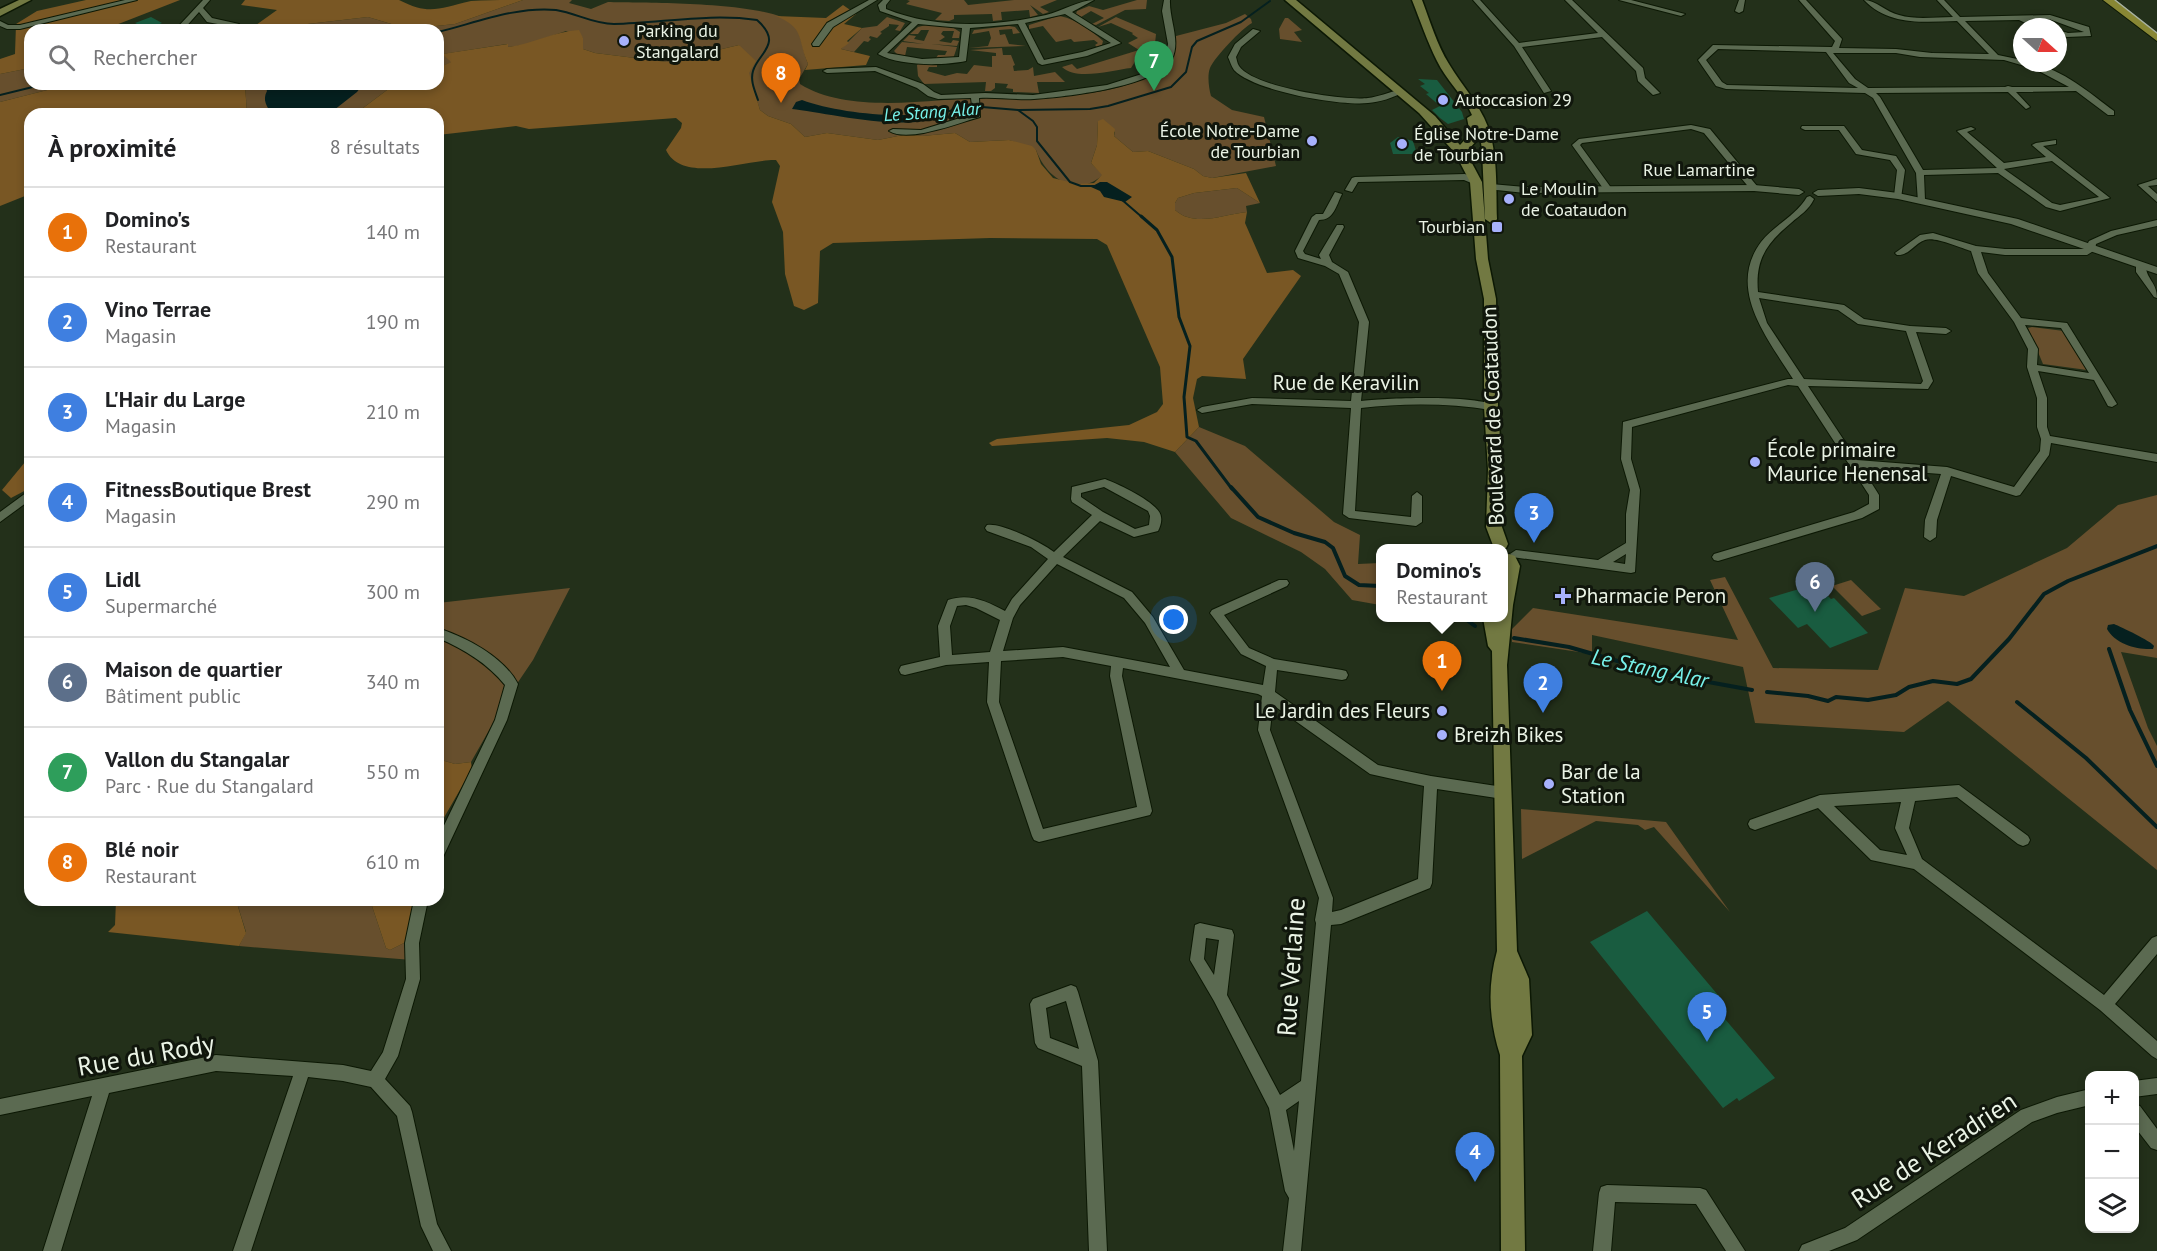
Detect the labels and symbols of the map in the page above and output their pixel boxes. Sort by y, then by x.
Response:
north arrow [2013,18,2067,72]
place label: Parking du Stangalard [636,19,719,63]
marker: Parking du Stangalard [617,34,631,48]
pin: 7 [1134,42,1174,91]
pin: 8 [762,54,800,103]
place label: Autoccasion 29 [1455,88,1572,111]
marker: Autoccasion 29 [1436,93,1450,107]
water label: Le Stang Alar [883,97,982,126]
place label: École Notre-Dame de Tourbian [1160,119,1300,163]
place label: Église Notre-Dame de Tourbian [1414,122,1559,166]
marker: École Notre-Dame de Tourbian [1305,134,1319,148]
marker: Église Notre-Dame de Tourbian [1395,137,1409,151]
street label: Rue Lamartine [1643,158,1755,181]
place label: Le Moulin de Coataudon [1521,177,1627,221]
marker: Le Moulin de Coataudon [1502,192,1516,206]
place label: Tourbian [1419,215,1485,238]
marker: Tourbian [1490,220,1504,234]
street label: Boulevard de Coataudon [1475,306,1510,526]
street label: Rue de Keravilin [1273,369,1419,396]
place label: École primaire Maurice Henensal [1767,436,1927,487]
marker: École primaire Maurice Henensal [1748,455,1762,469]
pin: 3 [1514,494,1553,543]
pin: 6 [1796,562,1834,612]
place label: Pharmacie Peron [1575,582,1726,609]
marker: Pharmacie Peron [1556,589,1570,603]
your location [1159,605,1188,634]
pin: 1 [1422,642,1462,691]
water label: Le Stang Alar [1589,642,1713,694]
pin: 2 [1524,664,1562,713]
place label: Le Jardin des Fleurs [1255,697,1430,724]
marker: Le Jardin des Fleurs [1435,704,1449,718]
place label: Breizh Bikes [1454,721,1563,748]
marker: Breizh Bikes [1435,728,1449,742]
place label: Bar de la Station [1561,758,1641,809]
marker: Bar de la Station [1542,777,1556,791]
street label: Rue Verlaine [1269,897,1312,1037]
pin: 5 [1688,992,1726,1042]
street label: Rue du Rody [75,1026,217,1083]
street label: Rue de Keradrien [1845,1084,2023,1215]
pin: 4 [1456,1132,1494,1182]

